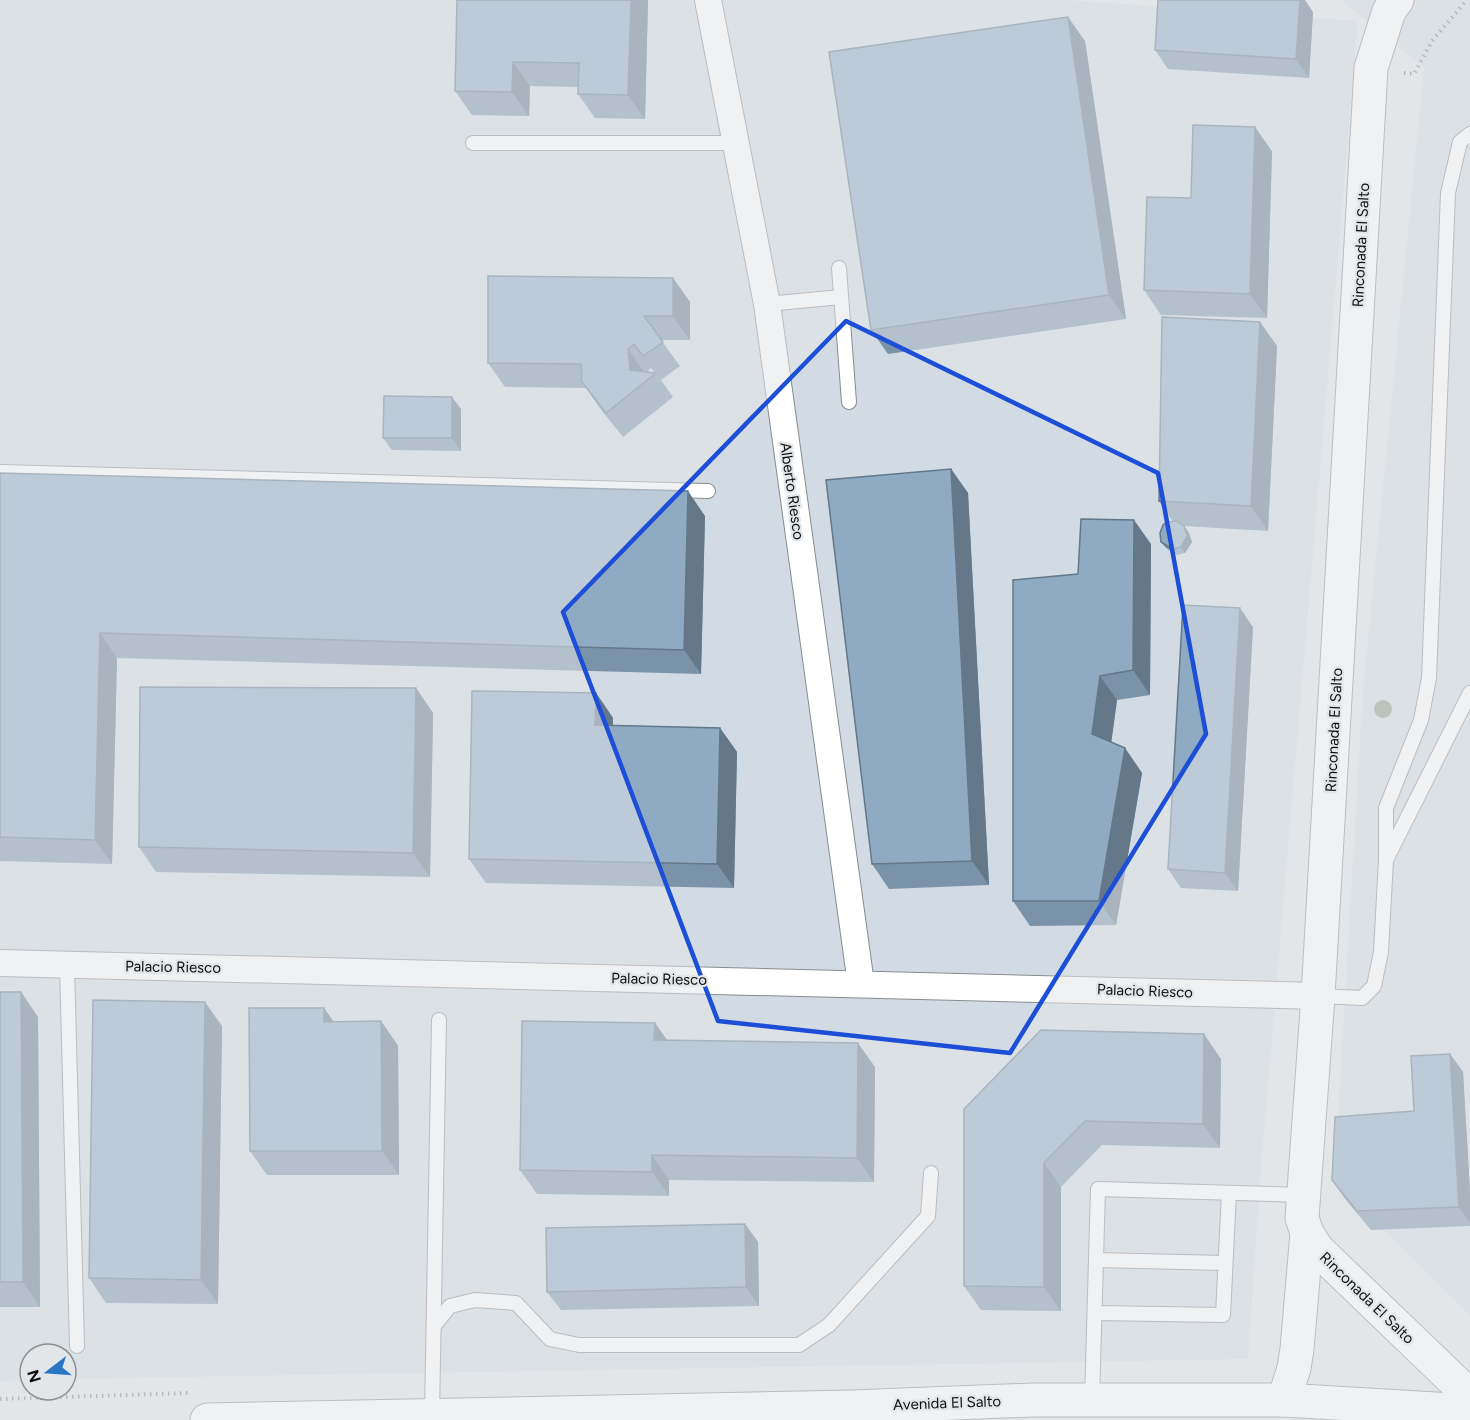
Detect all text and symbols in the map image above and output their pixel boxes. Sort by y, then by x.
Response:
street label: Rinconada El Salto [1349,182,1373,308]
street label: Alberto Riesco [776,441,808,541]
street label: Rinconada El Salto [1322,667,1346,793]
street label: Palacio Riesco [125,957,221,977]
street label: Palacio Riesco [611,969,707,989]
street label: Palacio Riesco [1097,980,1194,1002]
street label: Rinconada El Salto [1316,1248,1418,1348]
north arrow [18,1342,78,1402]
text: N [23,1368,45,1385]
street label: Avenida El Salto [893,1392,1002,1414]

